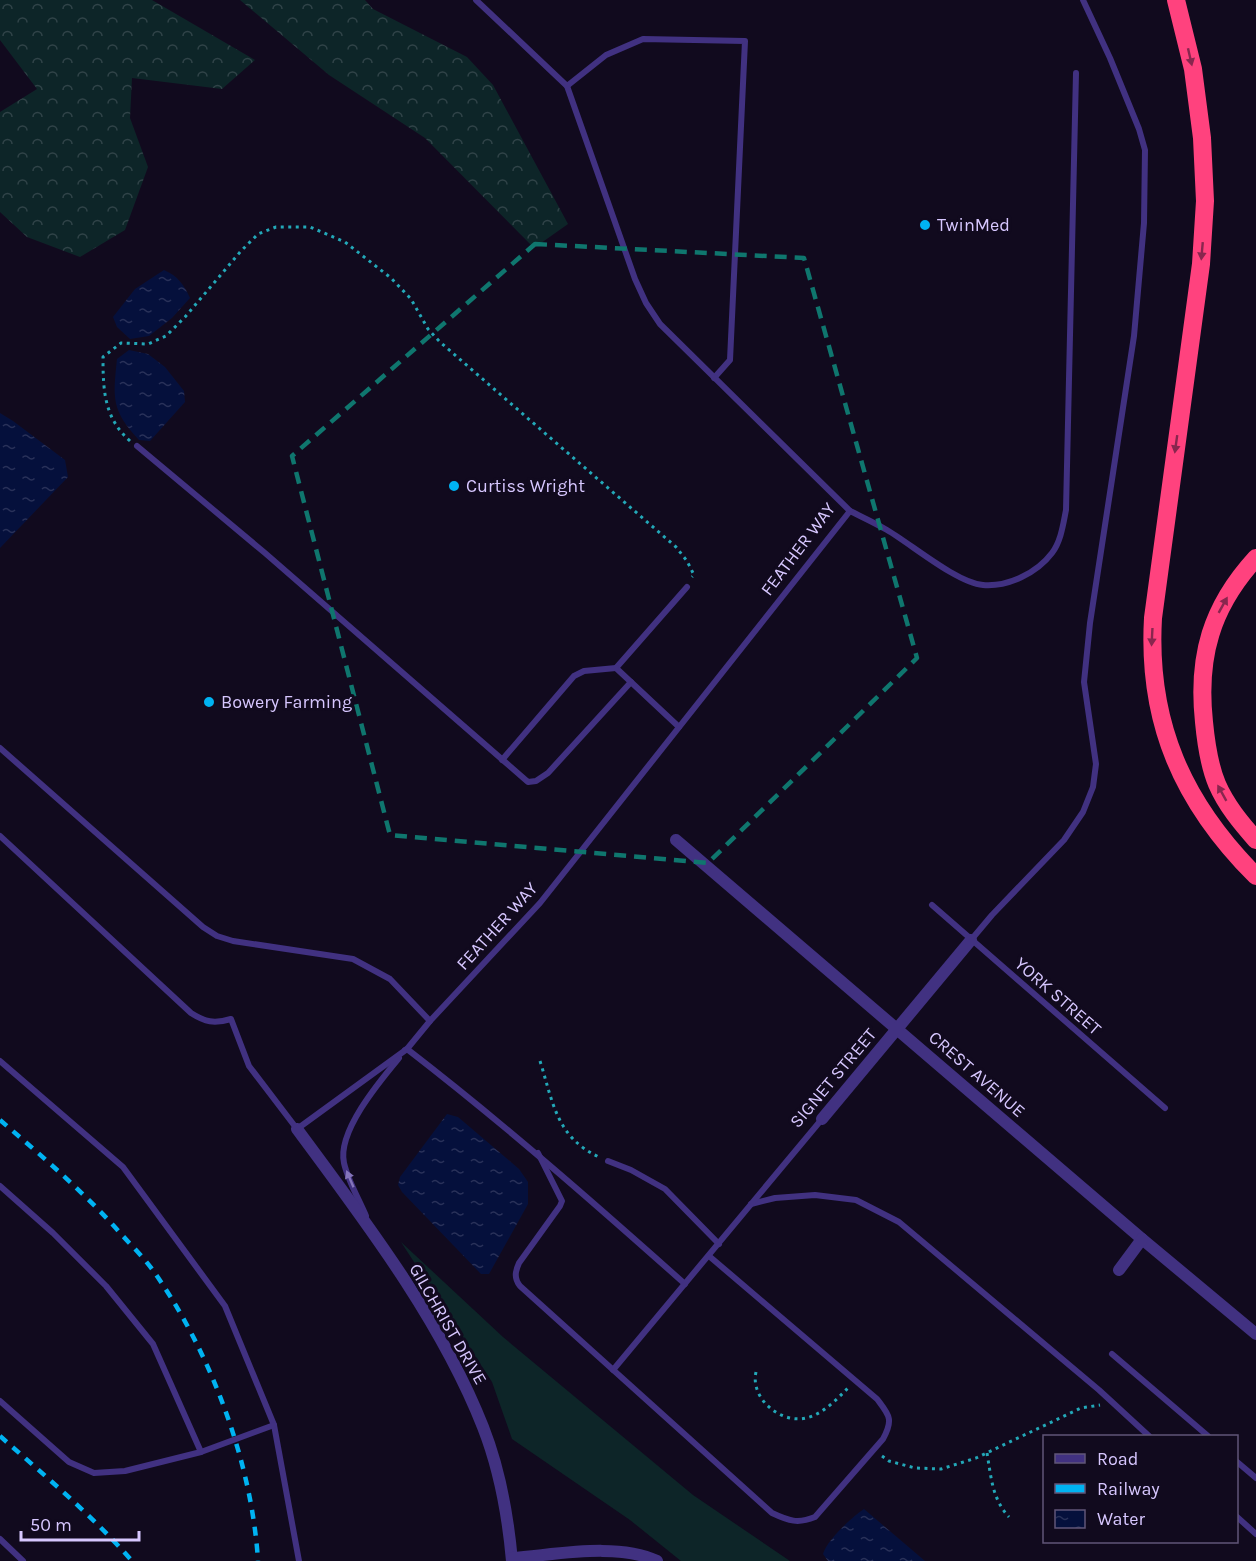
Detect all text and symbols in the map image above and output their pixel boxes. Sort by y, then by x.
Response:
one-way arrow [1186,47,1195,66]
place label: TwinMed [937,214,1010,236]
marker: TwinMed [918,218,932,232]
one-way arrow [1197,241,1207,260]
one-way arrow [1172,434,1181,453]
place label: Curtiss Wright [466,475,585,497]
marker: Curtiss Wright [447,479,461,493]
street label: FEATHER WAY [756,498,840,600]
one-way arrow [1218,596,1228,613]
one-way arrow [1147,628,1156,647]
place label: Bowery Farming [221,691,352,713]
marker: Bowery Farming [202,695,216,709]
one-way arrow [1217,784,1227,801]
street label: FEATHER WAY [452,877,542,975]
street label: YORK STREET [1010,952,1106,1040]
street label: SIGNET STREET [785,1024,881,1132]
street label: CREST AVENUE [924,1026,1030,1122]
one-way arrow [345,1169,355,1187]
street label: GILCHRIST DRIVE [404,1259,492,1389]
legend [1043,1435,1238,1543]
text: Road [1097,1448,1138,1470]
text: Railway [1097,1478,1160,1500]
scale bar [21,1504,140,1542]
text: Water [1097,1508,1145,1530]
text: 50 m [30,1514,72,1536]

